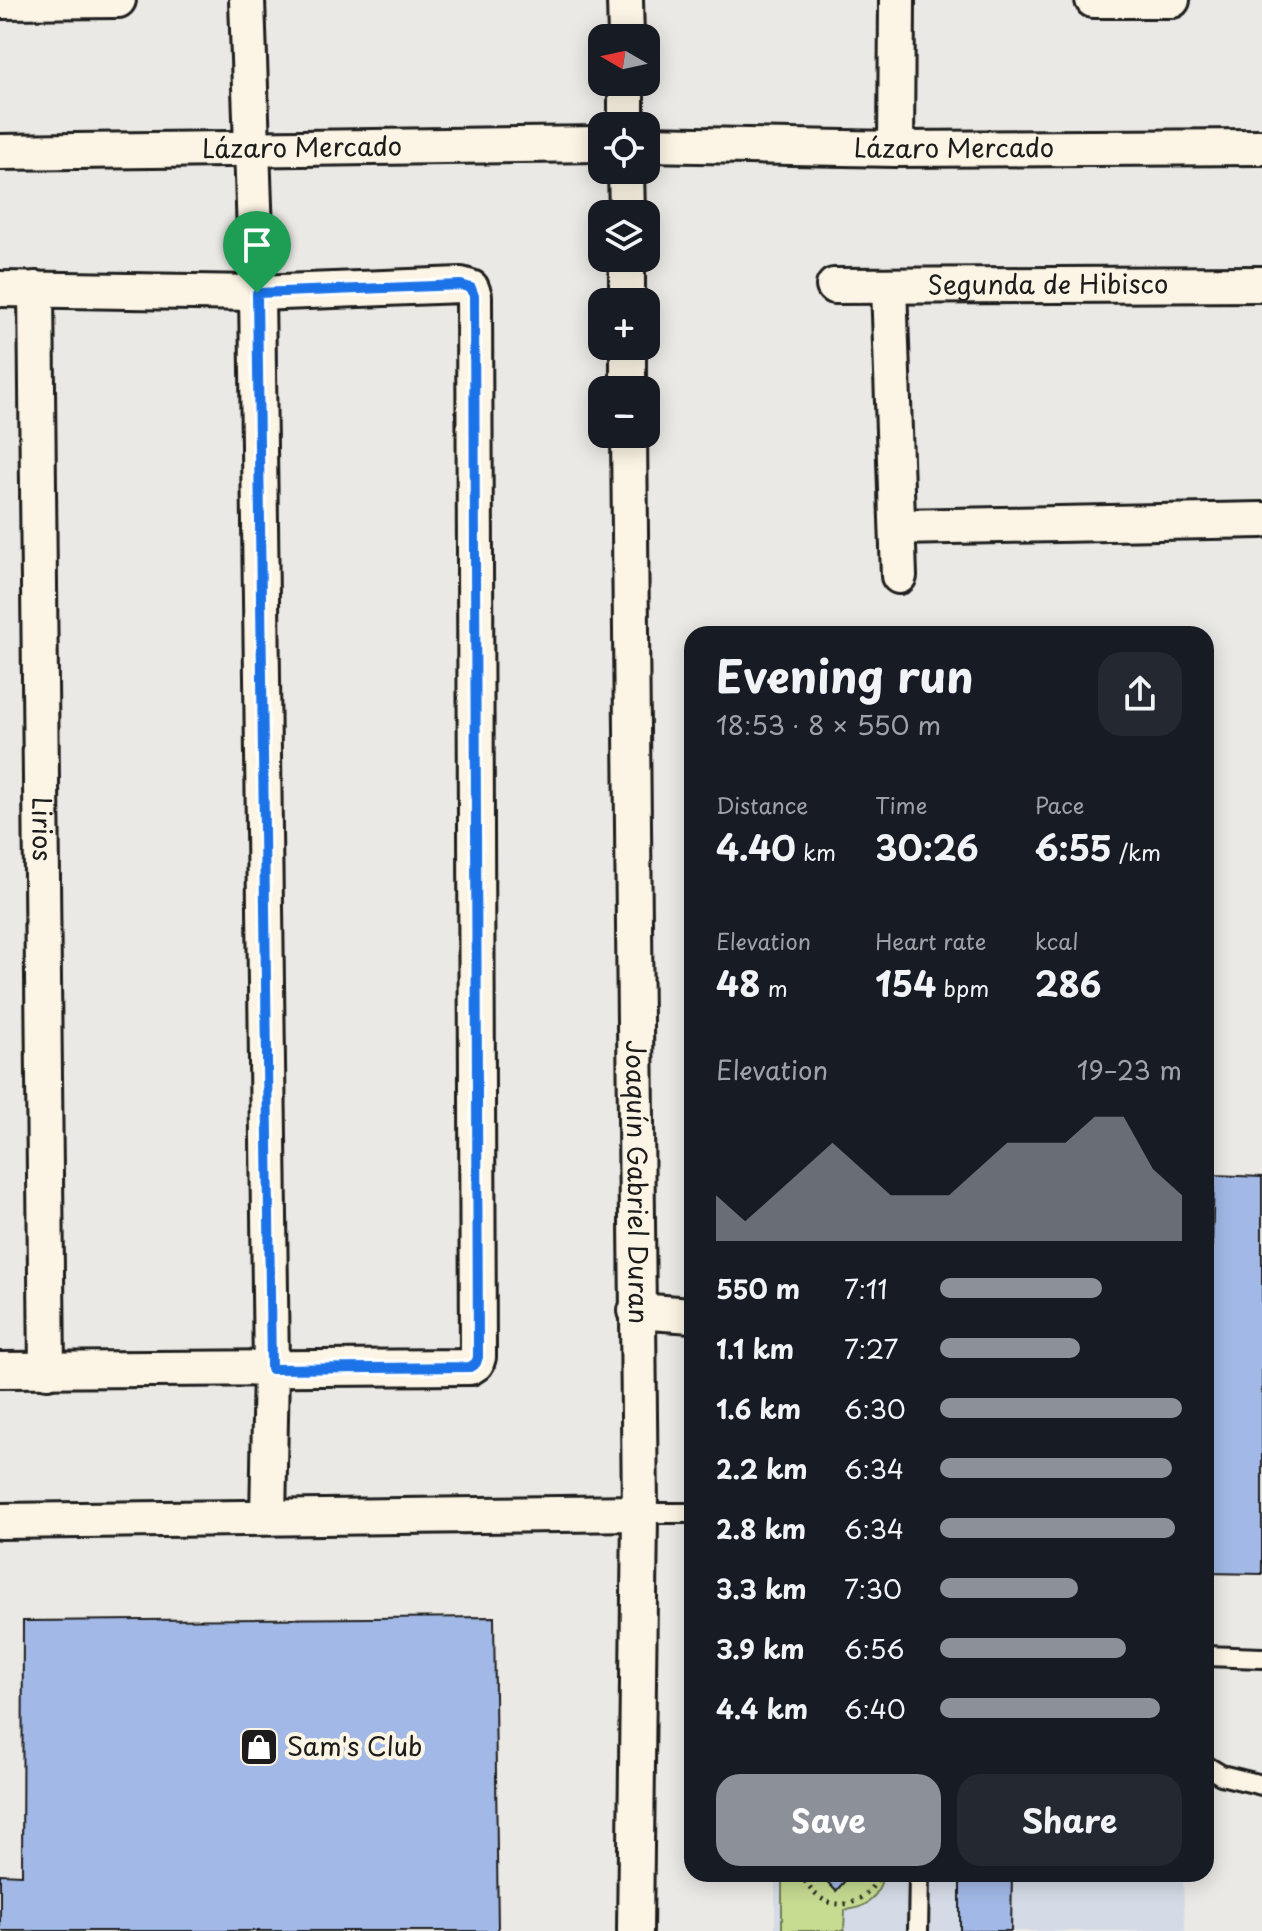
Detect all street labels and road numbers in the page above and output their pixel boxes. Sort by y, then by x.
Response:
street label: Lázaro Mercado [201,126,402,167]
street label: Lázaro Mercado [853,127,1054,167]
street label: Segunda de Hibisco [927,263,1169,304]
street label: Lirios [23,797,63,861]
street label: Joaquín Gabriel Duran [617,1040,659,1324]

